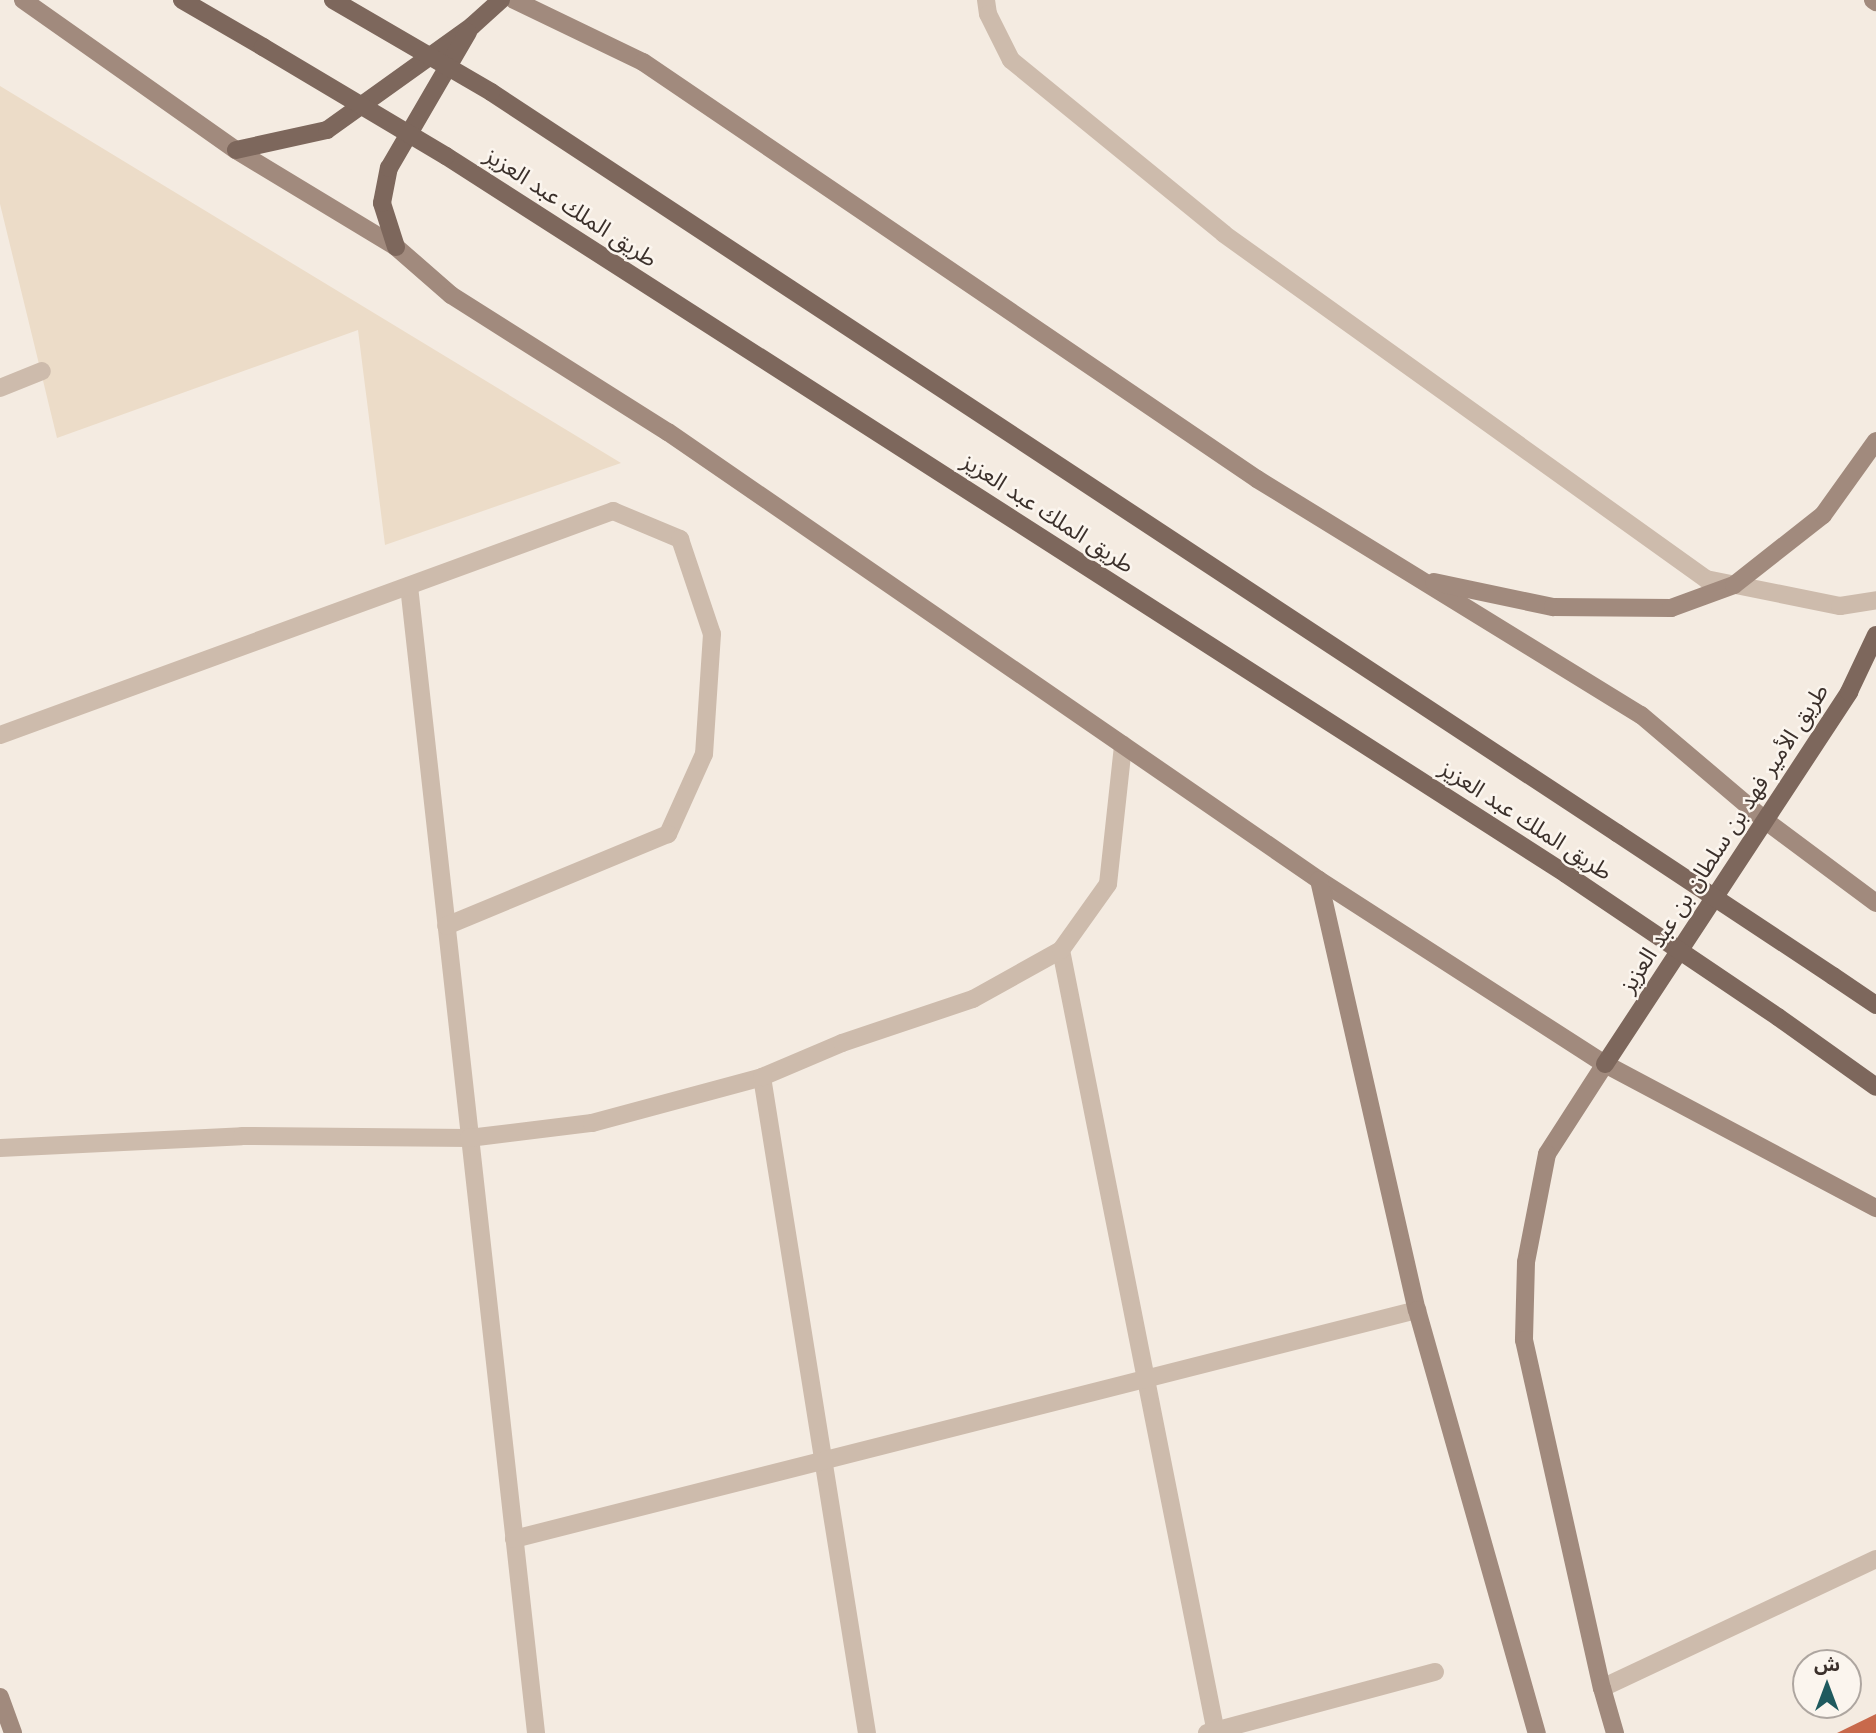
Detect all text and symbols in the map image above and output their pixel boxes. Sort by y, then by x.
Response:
street label: طريق الملك عبد العزيز [480,141,662,273]
street label: طريق الملك عبد العزيز [957,447,1139,579]
street label: طريق الأمير فهد بن سلطان بن عبد العزيز [1614,678,1834,998]
street label: طريق الملك عبد العزيز [1435,754,1617,886]
north arrow [1792,1649,1862,1719]
text: ش [1814,1652,1840,1677]

